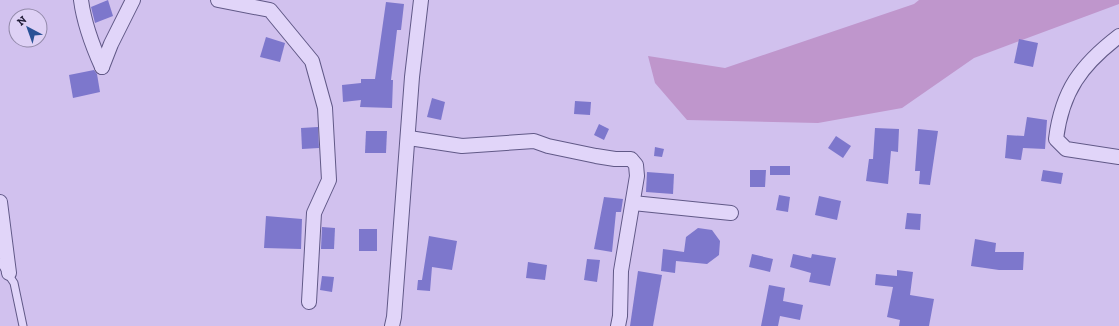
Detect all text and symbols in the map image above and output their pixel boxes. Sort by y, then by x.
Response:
north arrow [8,8,48,48]
text: N [14,13,30,28]

